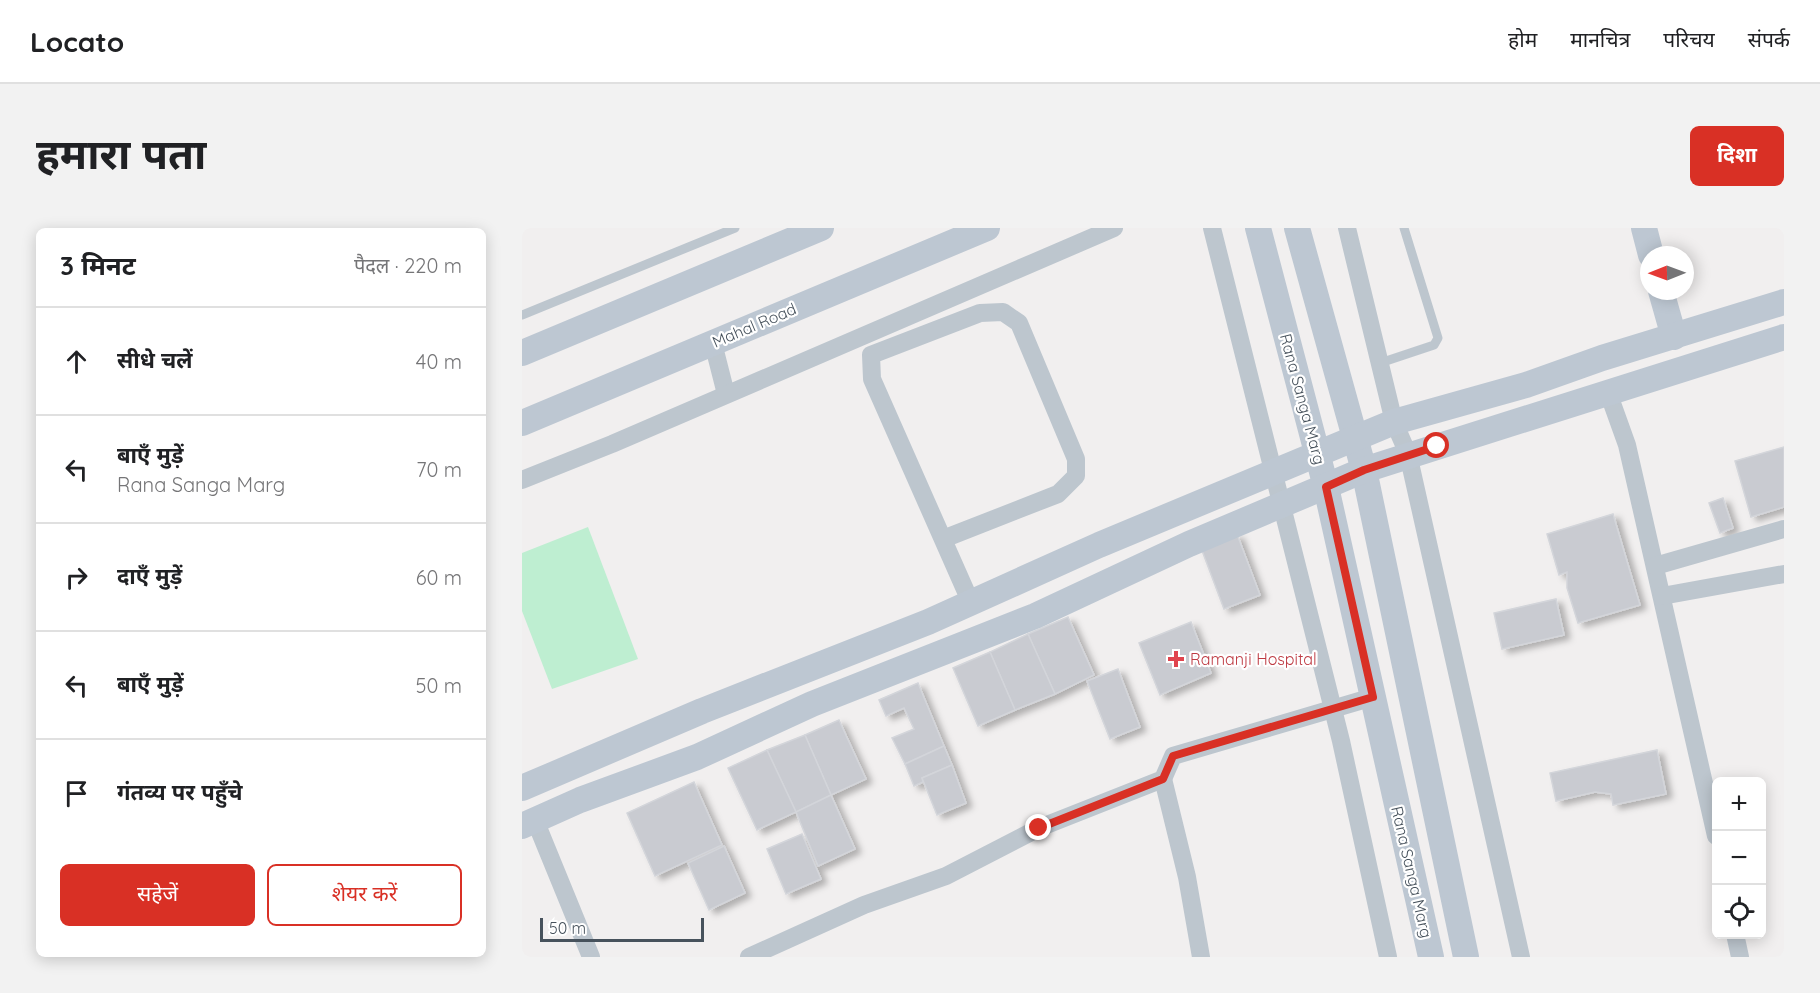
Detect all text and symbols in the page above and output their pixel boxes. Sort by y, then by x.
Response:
text: Locato [30,24,124,59]
text: होम [1508,26,1537,52]
text: मानचित्र [1570,26,1630,52]
text: परिचय [1663,26,1715,52]
text: संपर्क [1748,26,1790,52]
button: दिशा [1690,126,1784,186]
text: हमारा पता [36,127,206,180]
north arrow [1640,246,1694,300]
text: 3 मिनट [60,249,136,282]
text: पैदल · 220 m [354,253,462,278]
street label: Mahal Road [709,298,799,352]
street label: Rana Sanga Marg [1276,331,1330,467]
icon: ahead [60,345,93,378]
text: सीधे चलें [117,346,193,374]
text: 40 m [416,349,462,374]
route start [1423,432,1449,458]
text: बाएँ मुड़ें [117,441,183,469]
icon: left [60,453,93,486]
text: 70 m [416,457,462,482]
text: Rana Sanga Marg [117,472,285,497]
icon: right [60,561,93,594]
text: दाएँ मुड़ें [117,562,182,590]
text: 60 m [416,565,462,590]
place label: Ramanji Hospital [1190,649,1317,669]
marker: Ramanji Hospital [1167,650,1185,668]
icon: left [60,669,93,702]
text: बाएँ मुड़ें [117,670,183,698]
text: 50 m [416,673,462,698]
icon: arrive [60,777,93,810]
map controls [1712,777,1766,939]
button: + [1712,777,1766,831]
text: गंतव्य पर पहुँचे [117,778,242,806]
street label: Rana Sanga Marg [1387,804,1437,940]
route end [1025,814,1051,840]
button: − [1712,831,1766,885]
button: सहेजें [60,864,255,926]
button: शेयर करें [267,864,462,926]
button: locate [1712,885,1766,939]
scale bar [540,915,704,942]
text: 50 m [549,918,586,938]

